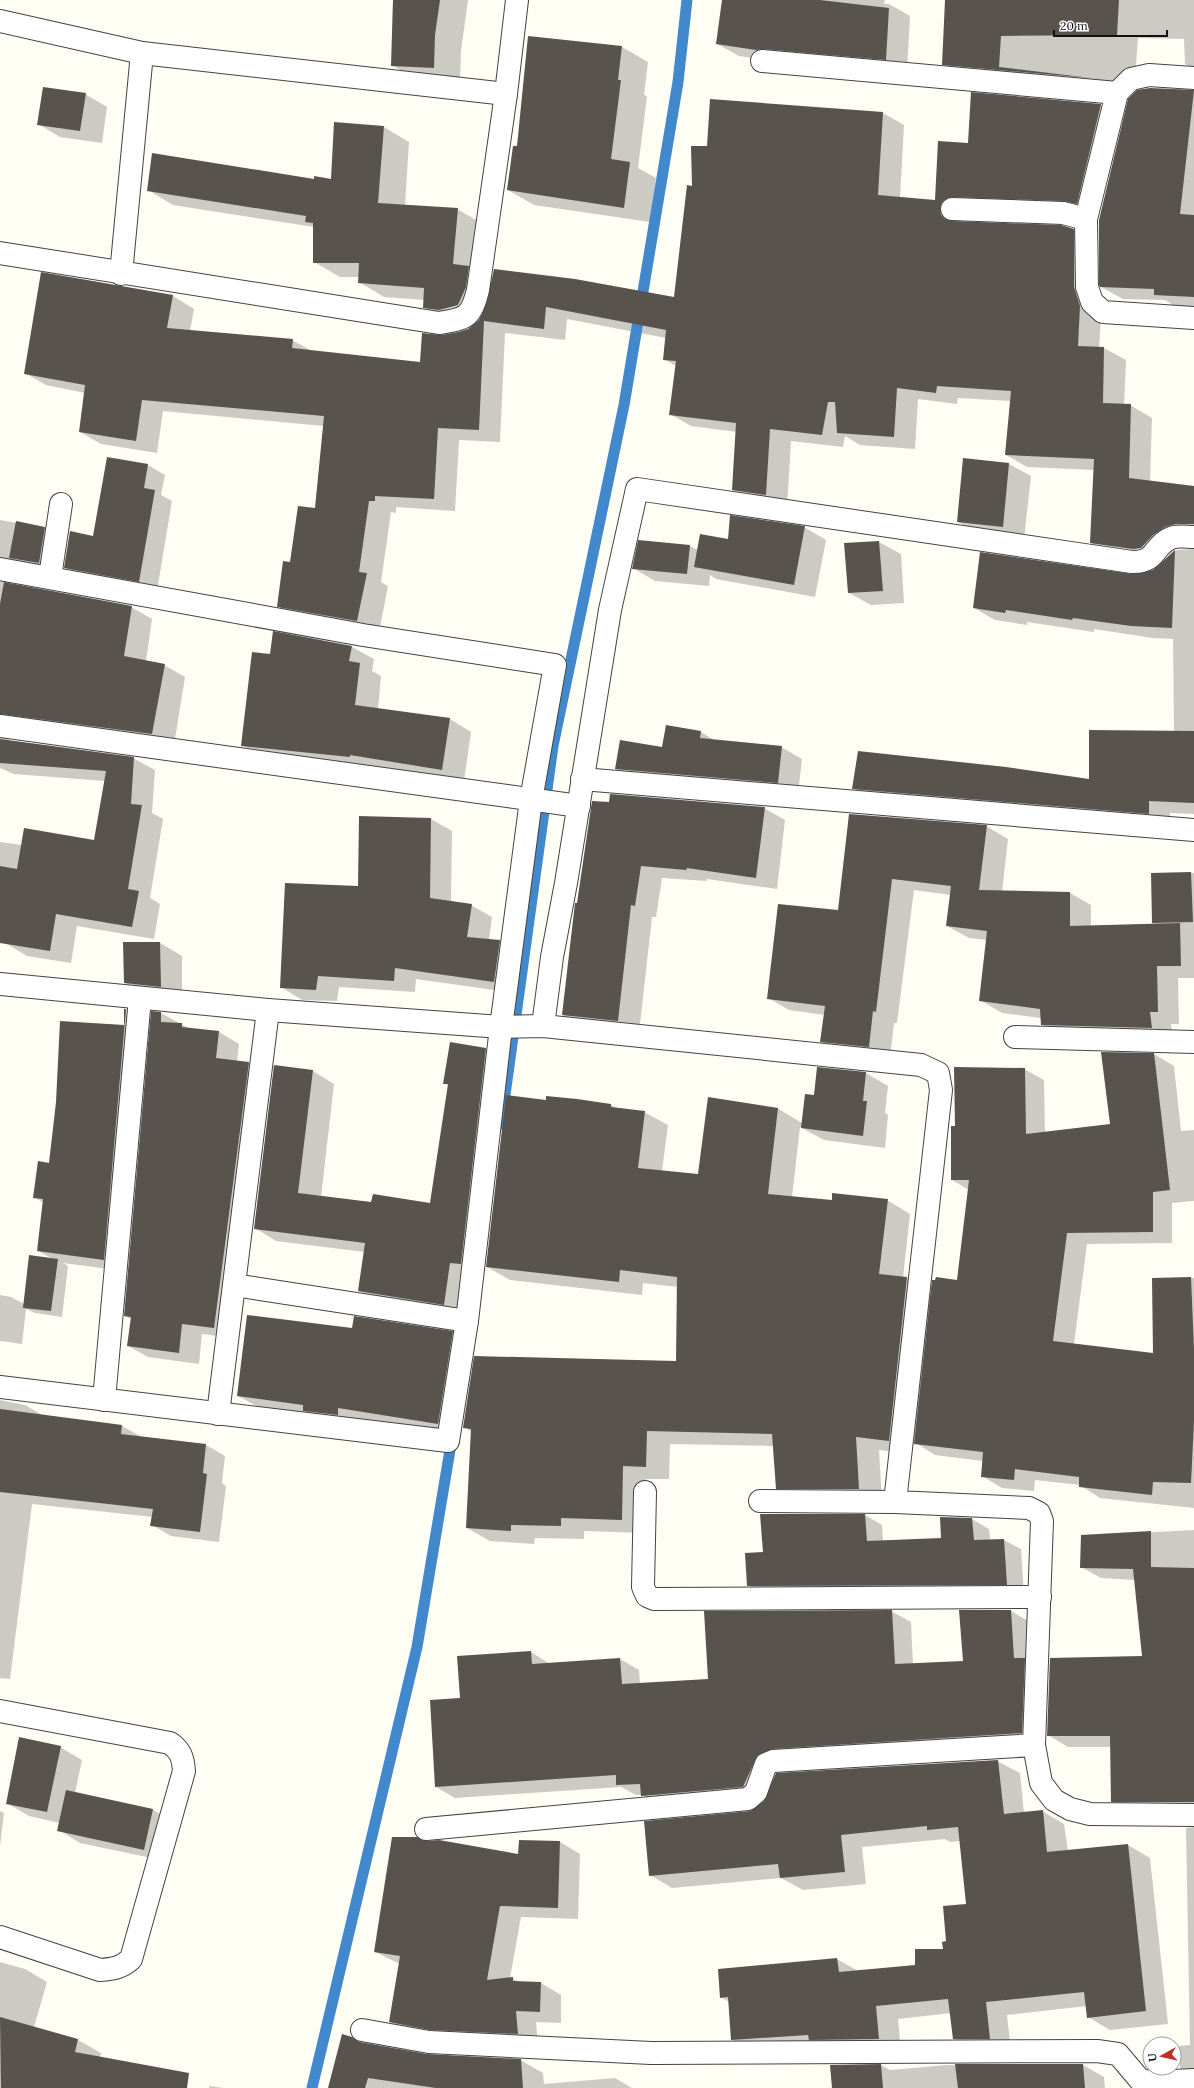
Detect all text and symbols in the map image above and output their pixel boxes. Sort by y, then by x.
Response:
scale bar [1054,12,1167,38]
text: 20 m [1060,18,1088,33]
north arrow [1142,2036,1182,2076]
text: U [1144,2052,1160,2063]

